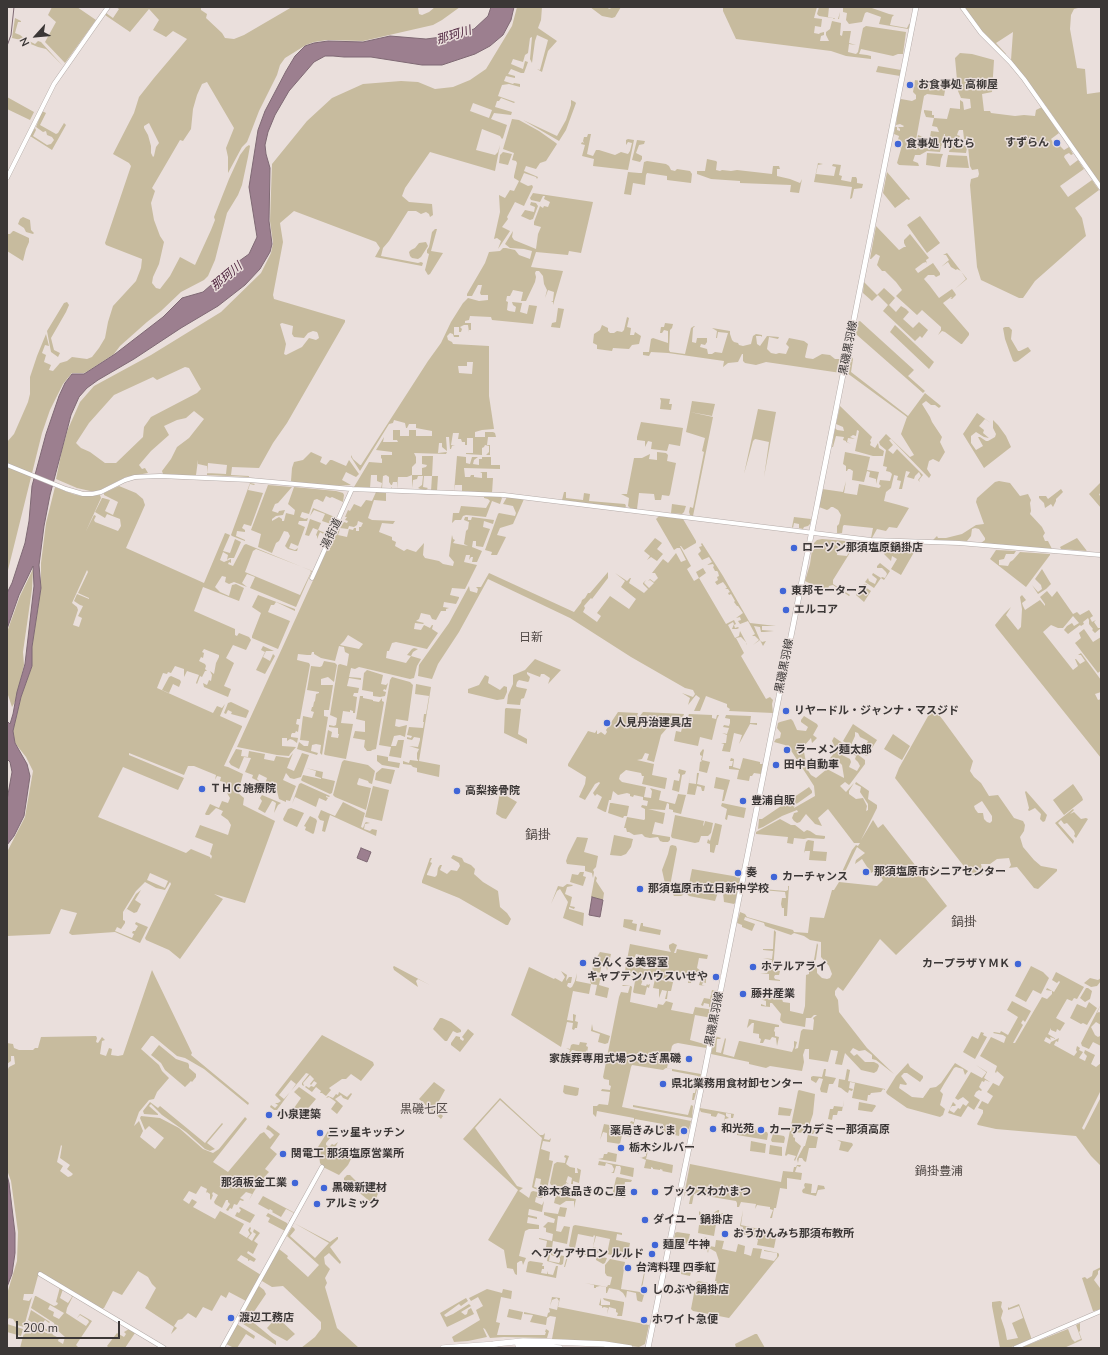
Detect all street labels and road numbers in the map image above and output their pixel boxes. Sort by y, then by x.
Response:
street label: 黒磯黒羽線 [837,320,861,376]
street label: 湯街道 [319,516,345,552]
street label: 黒磯黒羽線 [773,638,797,694]
street label: 黒磯黒羽線 [703,991,727,1047]

